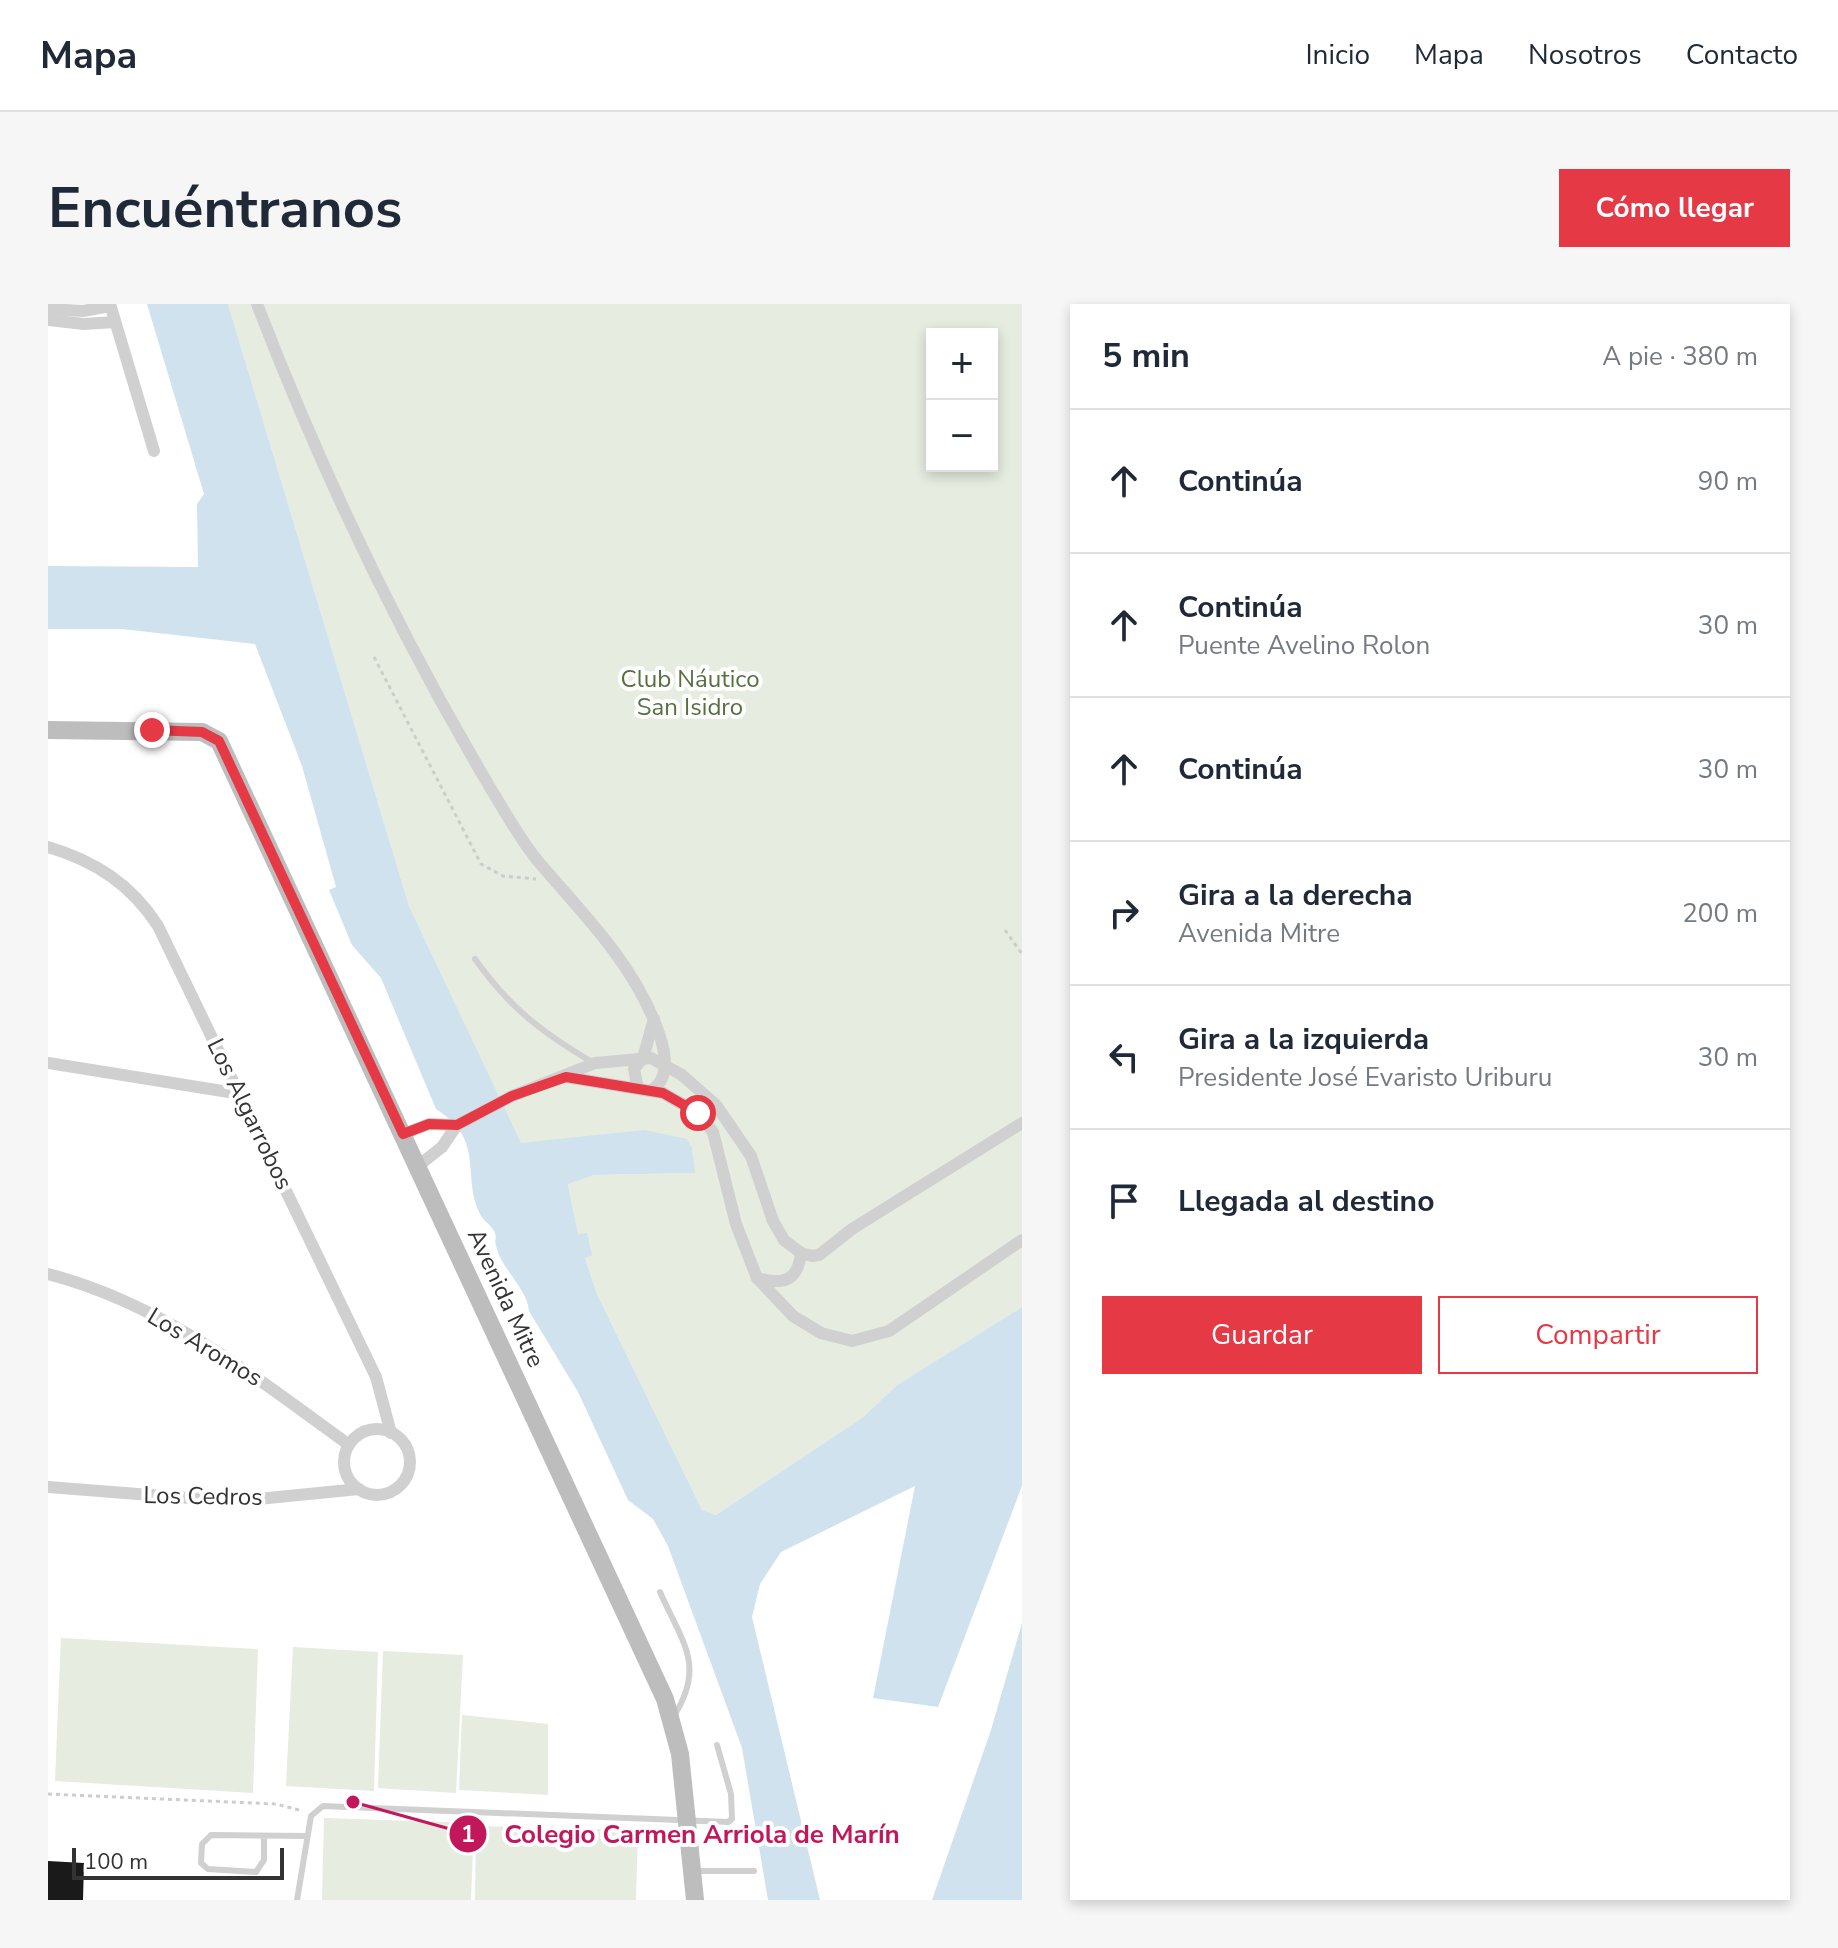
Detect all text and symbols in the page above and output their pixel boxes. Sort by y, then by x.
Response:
text: Mapa [40,30,137,81]
text: Inicio [1305,36,1370,74]
text: Mapa [1414,36,1484,74]
text: Nosotros [1528,36,1642,74]
text: Contacto [1686,36,1798,74]
button: Cómo llegar [1559,169,1790,247]
text: Encuéntranos [48,170,402,247]
map controls [926,328,998,472]
button: + [926,328,998,400]
text: 5 min [1102,333,1190,379]
text: A pie · 380 m [1602,339,1758,374]
button: − [926,400,998,472]
icon: ahead [1102,459,1146,503]
text: Continúa [1178,461,1303,502]
text: 90 m [1698,464,1758,499]
text: Continúa [1178,587,1303,628]
icon: ahead [1102,603,1146,647]
text: 30 m [1698,608,1758,643]
text: Puente Avelino Rolon [1178,628,1430,663]
park label: Club Náutico San Isidro [620,663,760,723]
route end [134,712,170,748]
icon: ahead [1102,747,1146,791]
text: Continúa [1178,749,1303,790]
text: 30 m [1698,752,1758,787]
text: Gira a la derecha [1178,875,1413,916]
icon: right [1102,891,1146,935]
text: 200 m [1682,896,1758,931]
text: Avenida Mitre [1178,916,1340,951]
text: Gira a la izquierda [1178,1019,1429,1060]
street label: Los Algarrobos [200,1033,300,1195]
icon: left [1102,1035,1146,1079]
text: 30 m [1698,1040,1758,1075]
text: Presidente José Evaristo Uriburu [1178,1060,1552,1095]
route start [680,1095,716,1131]
icon: arrive [1102,1179,1146,1223]
text: Llegada al destino [1178,1181,1434,1222]
street label: Avenida Mitre [460,1223,552,1373]
button: Guardar [1102,1296,1422,1374]
button: Compartir [1438,1296,1758,1374]
street label: Los Aromos [142,1300,268,1394]
street label: Los Cedros [143,1479,263,1513]
callout: Colegio Carmen Arriola de Marín [448,1809,915,1859]
text: Colegio Carmen Arriola de Marín [504,1817,900,1852]
text: 1 [461,1818,475,1850]
scale bar [72,1844,284,1880]
text: 100 m [84,1847,148,1877]

